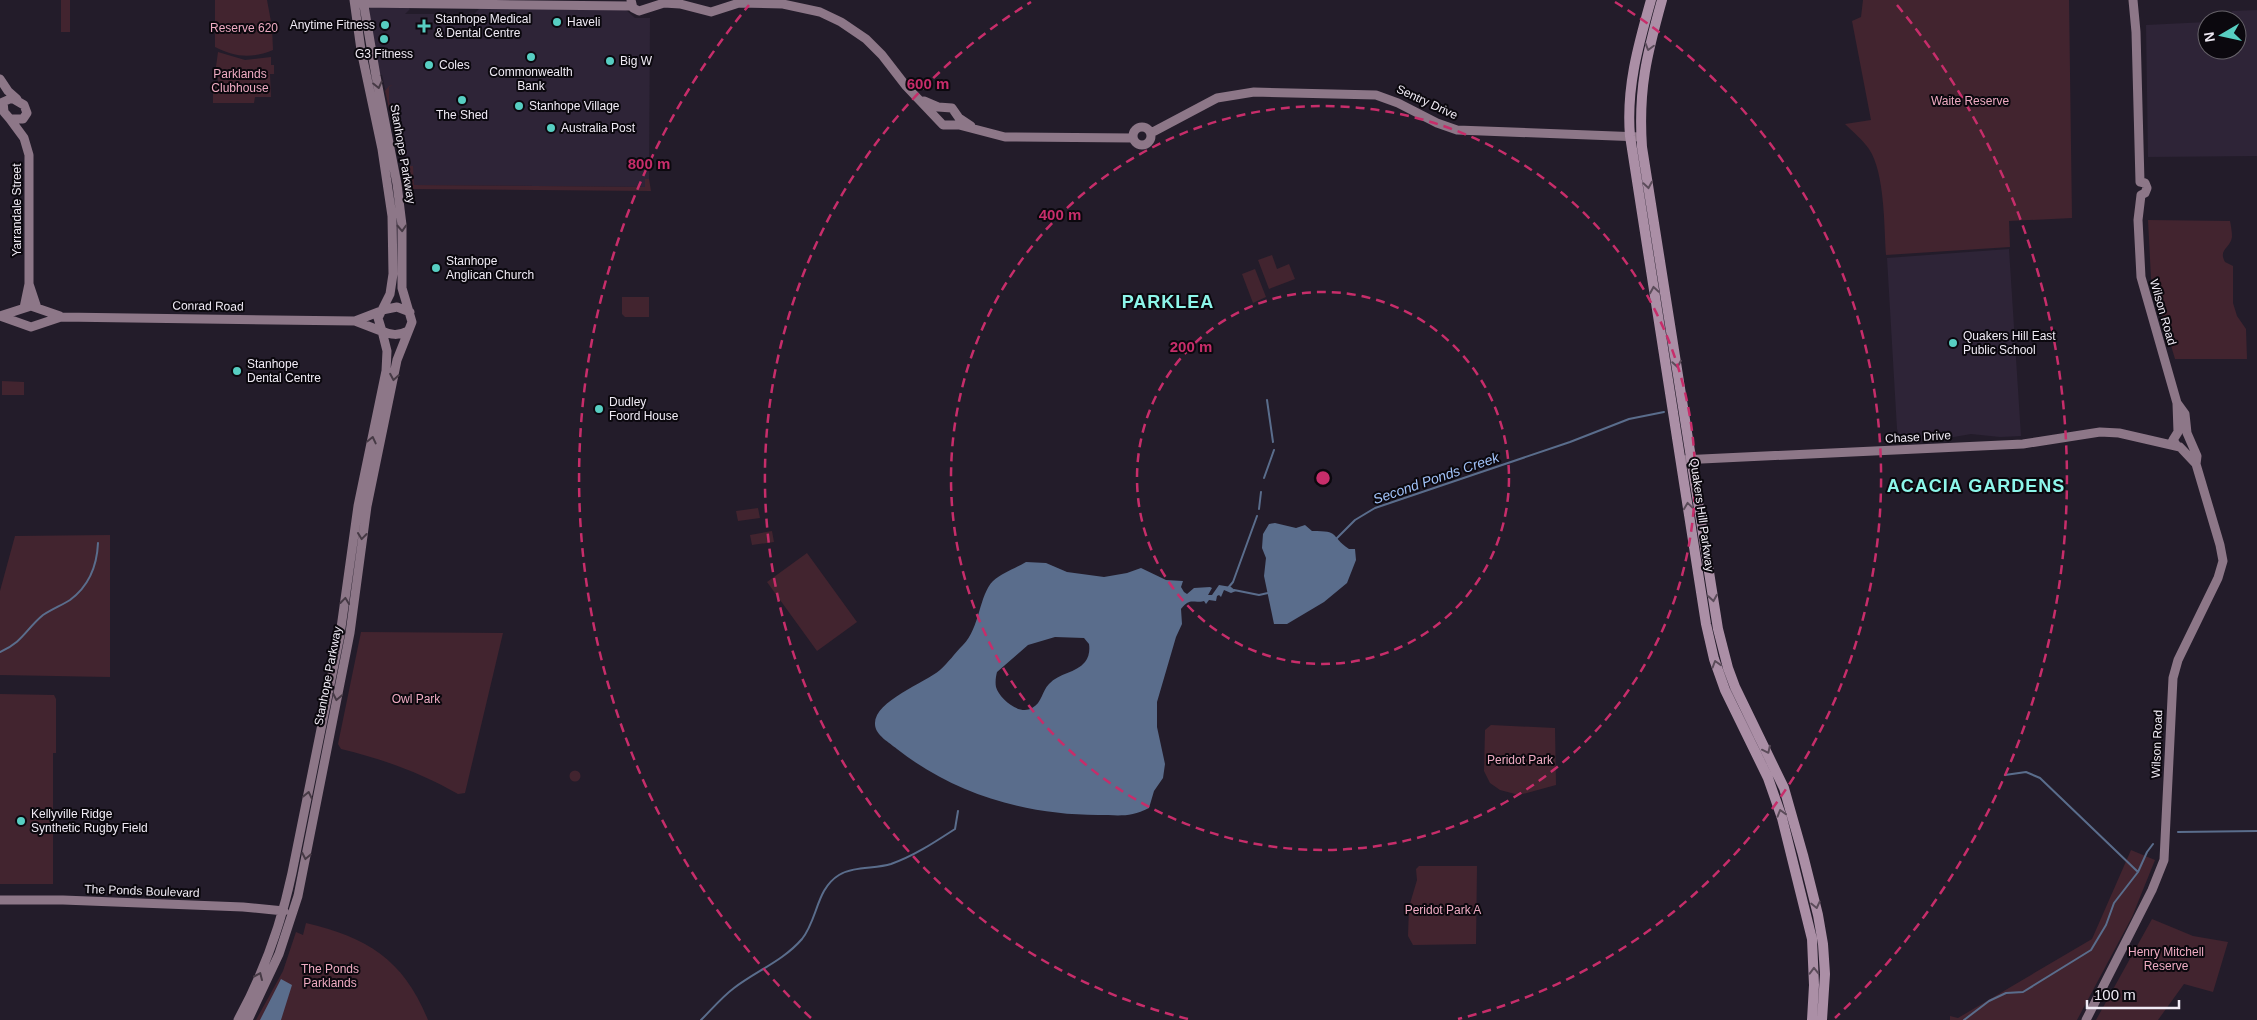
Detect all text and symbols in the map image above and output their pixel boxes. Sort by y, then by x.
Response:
north arrow [2197,10,2247,60]
place label: Stanhope Medical & Dental Centre [435,12,531,40]
place label: Haveli [567,15,600,29]
marker: Haveli [551,16,563,28]
place label: Anytime Fitness [290,18,375,32]
marker: Anytime Fitness [379,19,391,31]
marker: Stanhope Medical & Dental Centre [417,19,431,33]
park label: Reserve 620 [210,21,278,35]
text: N [2200,31,2218,43]
marker: G3 Fitness [378,33,390,45]
one-way arrow [1644,43,1655,51]
place label: G3 Fitness [355,47,413,61]
marker: Commonwealth Bank [525,51,537,63]
place label: Big W [620,54,653,68]
marker: Big W [604,55,616,67]
place label: Coles [439,58,470,72]
marker: Coles [423,59,435,71]
place label: Commonwealth Bank [489,65,573,93]
park label: Parklands Clubhouse [211,67,269,95]
text: 600 m [907,75,949,92]
one-way arrow [372,81,383,90]
street label: Sentry Drive [1394,82,1460,122]
marker: The Shed [456,94,468,106]
park label: Waite Reserve [1931,94,2009,108]
place label: Stanhope Village [529,99,620,113]
marker: Stanhope Village [513,100,525,112]
street label: Stanhope Parkway [387,103,419,205]
place label: The Shed [436,108,488,122]
place label: Australia Post [561,121,636,135]
marker: Australia Post [545,122,557,134]
text: 800 m [628,155,670,172]
street label: Yarrandale Street [10,163,24,257]
one-way arrow [1642,181,1653,189]
text: 400 m [1039,206,1081,223]
one-way arrow [396,225,407,233]
place label: Stanhope Anglican Church [446,254,534,282]
marker: Stanhope Anglican Church [430,262,442,274]
street label: Wilson Road [2147,277,2179,347]
one-way arrow [1649,286,1660,294]
district label: PARKLEA [1122,292,1214,312]
street label: Conrad Road [172,298,244,314]
place label: Quakers Hill East Public School [1963,329,2056,357]
marker: Quakers Hill East Public School [1947,337,1959,349]
text: 200 m [1170,338,1212,355]
place label: Stanhope Dental Centre [247,357,321,385]
one-way arrow [1671,360,1681,369]
marker: Stanhope Dental Centre [231,365,243,377]
one-way arrow [389,373,399,381]
place label: Dudley Foord House [609,395,679,423]
marker: Dudley Foord House [593,403,605,415]
street label: Chase Drive [1885,428,1952,446]
one-way arrow [366,436,377,445]
water label: Second Ponds Creek [1371,449,1502,507]
street label: Quakers Hill Parkway [1687,457,1717,573]
centre of rings [1314,469,1332,487]
district label: ACACIA GARDENS [1887,476,2065,496]
one-way arrow [1683,502,1694,510]
one-way arrow [357,533,368,541]
one-way arrow [1707,594,1717,603]
one-way arrow [340,596,350,605]
street label: Stanhope Parkway [312,625,344,727]
one-way arrow [1711,660,1721,669]
one-way arrow [332,692,343,701]
park label: Owl Park [392,692,441,706]
street label: Wilson Road [2149,710,2165,778]
one-way arrow [1760,745,1770,754]
park label: Peridot Park [1487,753,1554,767]
one-way arrow [303,790,313,799]
place label: Kellyville Ridge Synthetic Rugby Field [31,807,148,835]
one-way arrow [1776,809,1786,817]
marker: Kellyville Ridge Synthetic Rugby Field [15,815,27,827]
one-way arrow [301,852,312,861]
street label: The Ponds Boulevard [84,882,200,900]
one-way arrow [1810,900,1821,909]
park label: Peridot Park A [1405,903,1481,917]
park label: Henry Mitchell Reserve [2128,945,2204,973]
park label: The Ponds Parklands [301,962,359,990]
one-way arrow [1808,967,1819,975]
one-way arrow [253,972,264,981]
scale bar [2087,978,2180,1010]
text: 100 m [2094,986,2136,1003]

